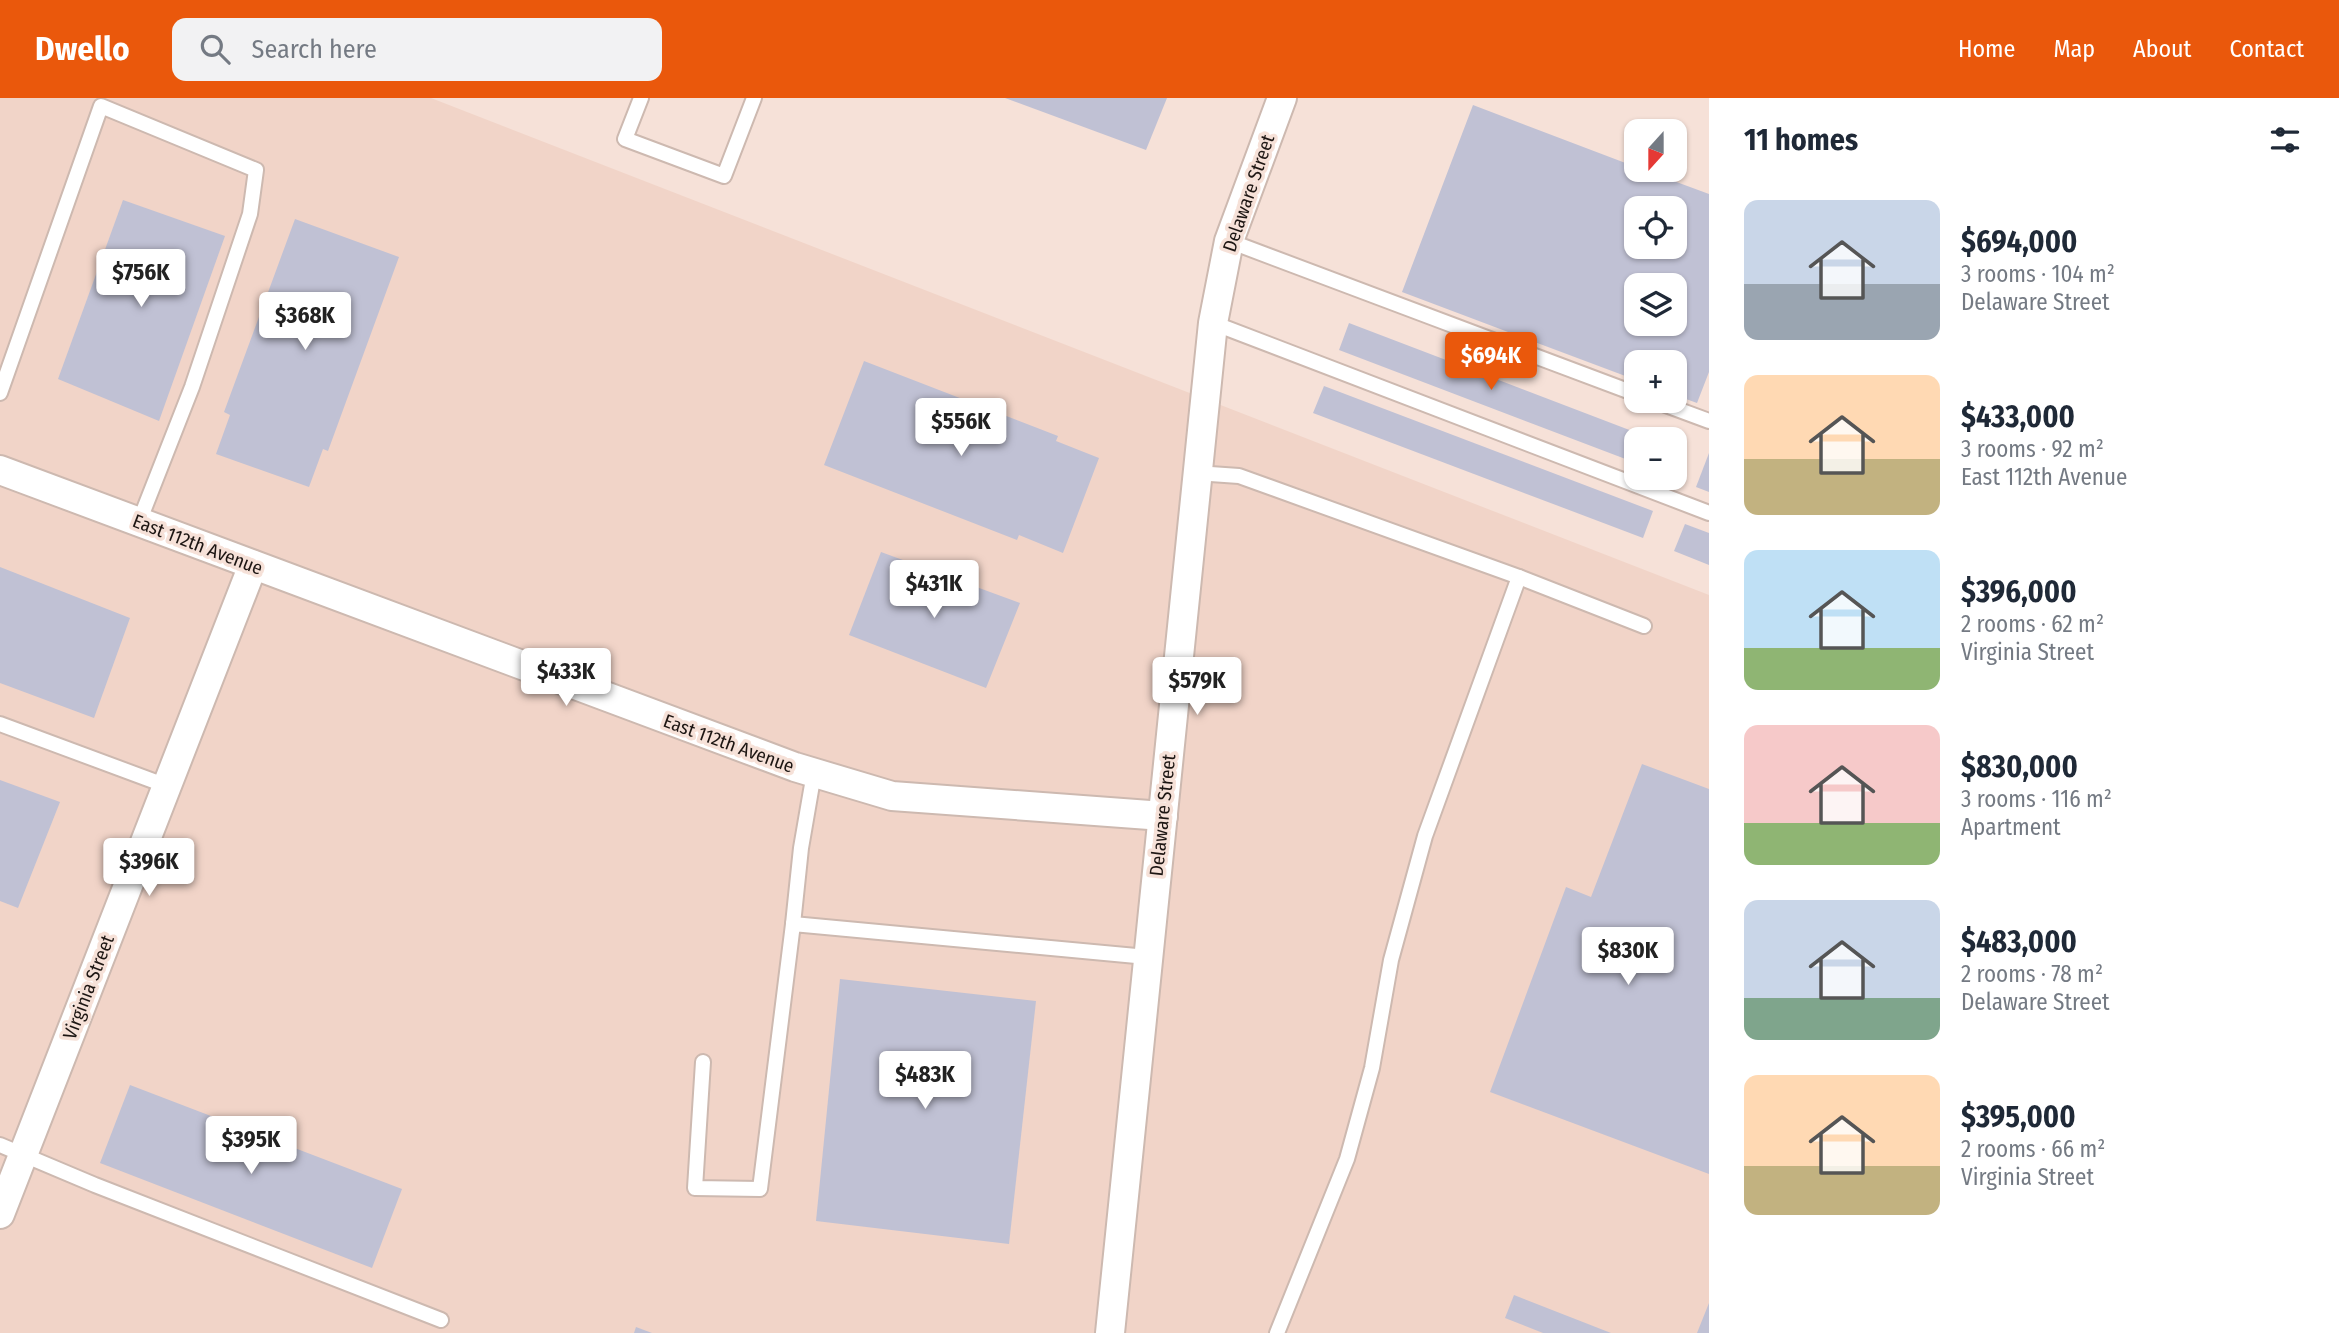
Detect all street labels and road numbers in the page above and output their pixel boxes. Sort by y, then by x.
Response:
street label: Delaware Street [1218,131,1280,255]
street label: East 112th Avenue [130,509,266,580]
street label: East 112th Avenue [660,709,797,778]
street label: Delaware Street [1145,752,1180,877]
street label: Virginia Street [58,931,119,1043]

